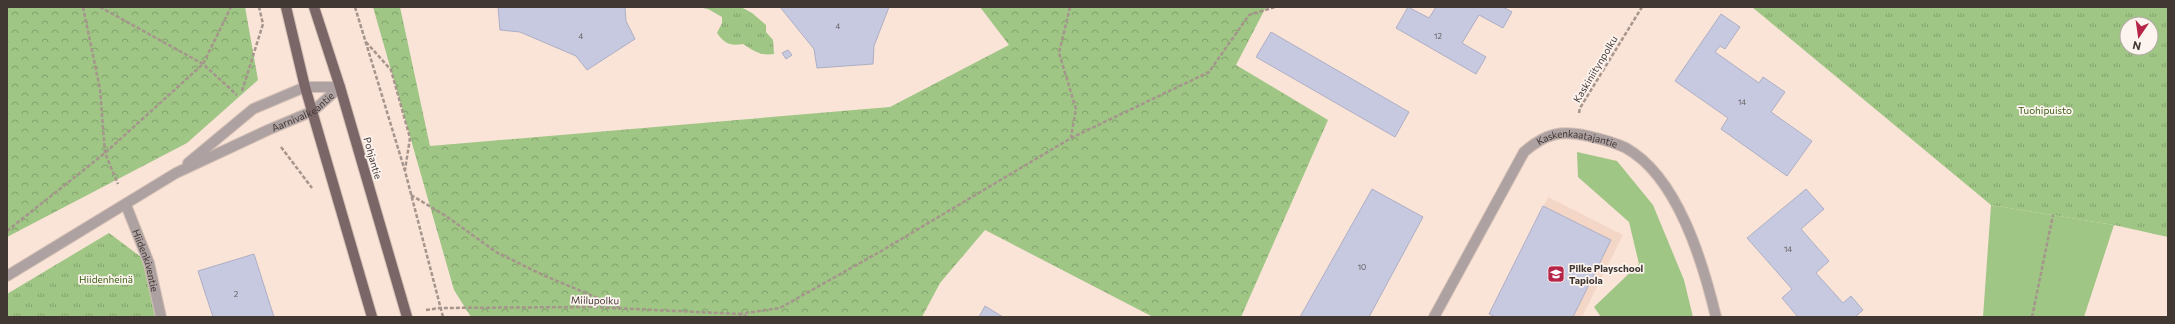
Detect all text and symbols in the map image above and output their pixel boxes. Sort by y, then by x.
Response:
north arrow [2119,16,2159,56]
house number: 4 [836,21,841,31]
house number: 4 [579,31,584,41]
house number: 12 [1434,31,1442,41]
street label: Kaskiniitynpolku [1570,33,1620,105]
text: N [2131,39,2142,53]
street label: Aarnivalkeantie [270,89,336,134]
house number: 14 [1738,97,1746,107]
park label: Tuohipuisto [2018,104,2072,116]
street label: Kaskenkaatajantie [1534,127,1619,150]
street label: Pohjantie [361,136,385,180]
street label: Hiidenkiventie [130,227,161,293]
house number: 14 [1784,244,1792,254]
house number: 10 [1358,262,1366,272]
place label: Pilke Playschool Tapiola [1569,262,1644,286]
school or university icon: Pilke Playschool Tapiola [1546,264,1566,284]
park label: Hiidenheinä [79,273,133,285]
house number: 2 [234,289,239,299]
street label: Miilupolku [571,294,619,306]

